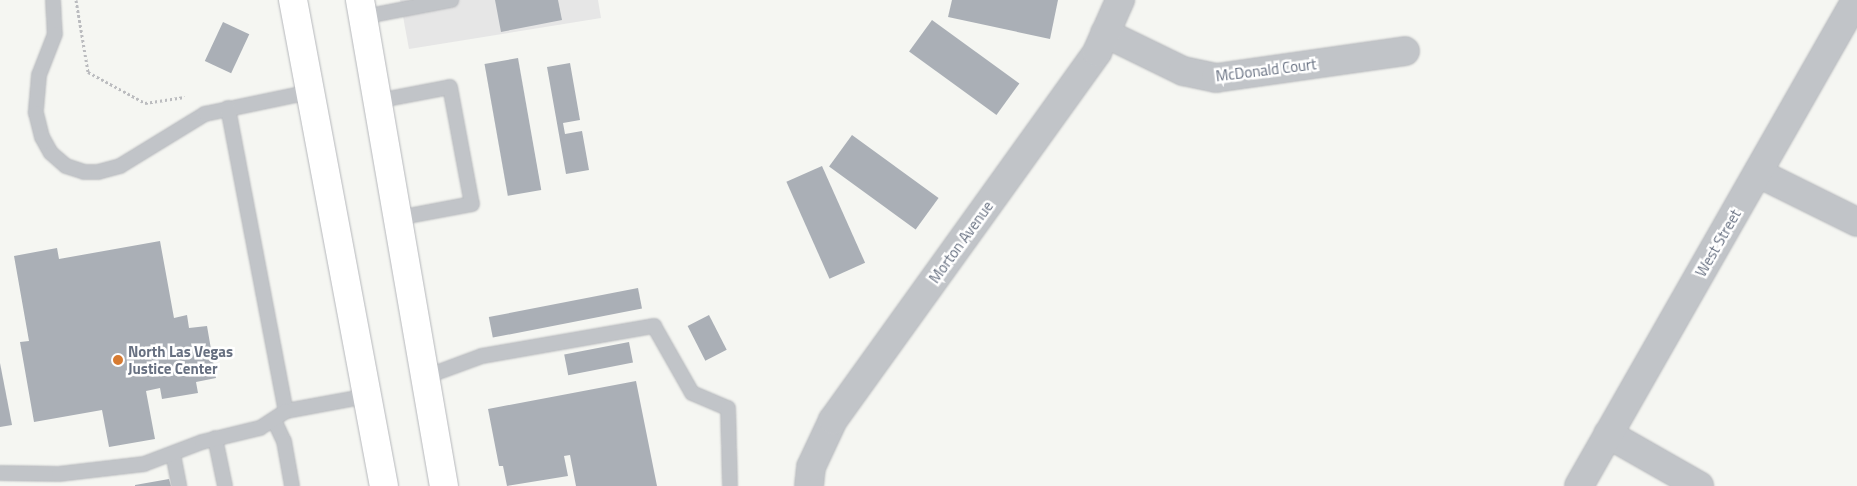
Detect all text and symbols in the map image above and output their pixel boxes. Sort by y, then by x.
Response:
street label: McDonald Court [1215,55,1317,85]
street label: Morton Avenue [925,197,997,287]
street label: West Street [1692,206,1744,280]
place label: North Las Vegas Justice Center [128,342,233,377]
marker: North Las Vegas Justice Center [112,354,124,366]

